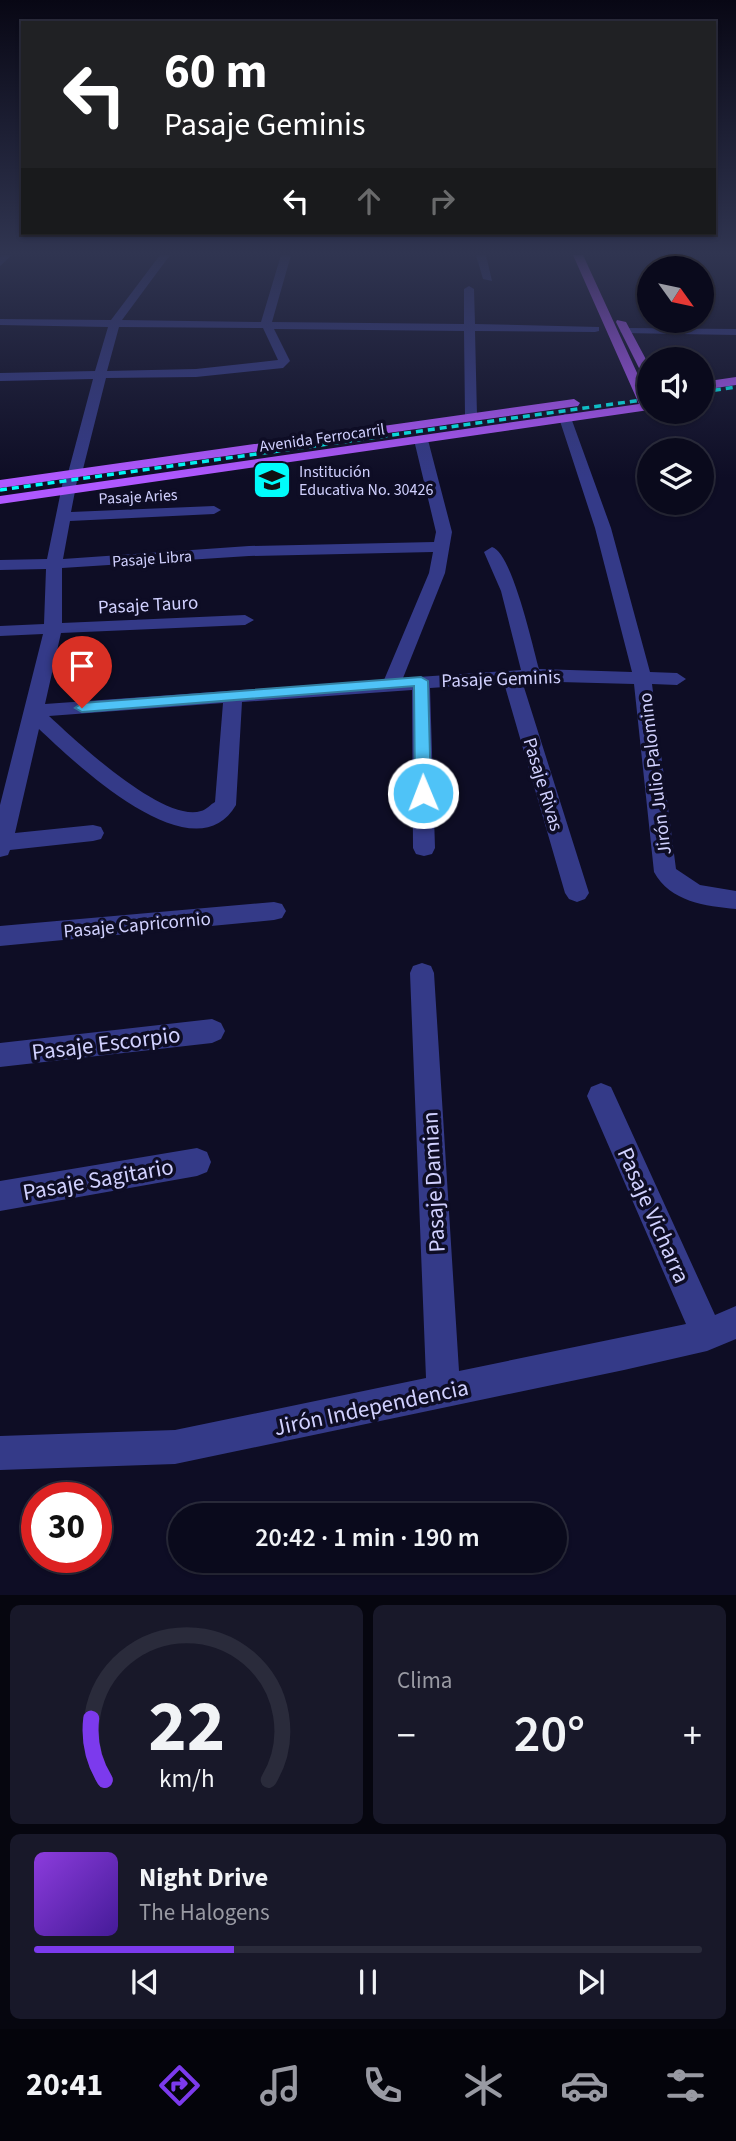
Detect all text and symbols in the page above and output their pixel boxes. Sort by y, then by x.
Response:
text: 60 m [164,37,268,107]
icon: left [49,49,140,140]
text: Pasaje Geminis [164,102,365,148]
icon: left [277,182,315,220]
icon: ahead [350,182,388,220]
icon: right [423,182,461,220]
north arrow [637,256,714,332]
map controls [637,256,714,515]
button: sound [637,347,714,424]
street label: Avenida Ferrocarril [258,418,386,458]
button: layers [637,438,714,515]
school or university icon: Institución Educativa No. 30426 [251,459,293,501]
place label: Institución Educativa No. 30426 [299,461,433,501]
street label: Pasaje Aries [98,484,178,510]
street label: Pasaje Libra [111,545,193,573]
street label: Pasaje Tauro [97,589,199,622]
pin [52,636,112,708]
icon: arrive [63,647,101,685]
street label: Pasaje Geminis [441,664,561,695]
street label: Jirón Julio Palomino [632,691,679,857]
street label: Pasaje Rivas [516,734,570,835]
position arrow [386,756,460,830]
street label: Pasaje Capricornio [62,906,212,945]
street label: Pasaje Escorpio [30,1018,182,1069]
street label: Pasaje Damian [413,1111,454,1253]
street label: Pasaje Vicharra [609,1142,698,1288]
street label: Pasaje Sagitario [20,1150,176,1209]
street label: Jirón Independencia [271,1371,471,1444]
speed limit sign: 30 [21,1482,112,1573]
text: 20:42 · 1 min · 190 m [255,1519,480,1556]
text: Clima [397,1664,452,1697]
text: 22 [148,1676,225,1780]
text: 20° [514,1698,585,1772]
text: − [397,1709,416,1763]
text: + [683,1709,702,1763]
text: km/h [159,1761,214,1797]
text: Night Drive [139,1859,268,1896]
text: The Halogens [139,1896,270,1929]
icon: previous [126,1963,164,2001]
icon: pause [349,1963,387,2001]
icon: next [572,1963,610,2001]
icon: directions [155,2061,204,2110]
icon: music [256,2061,305,2110]
icon: phone [358,2061,407,2110]
icon: climate [459,2061,508,2110]
icon: car [560,2061,609,2110]
icon: filters [661,2061,710,2110]
text: 20:41 [26,2062,103,2108]

